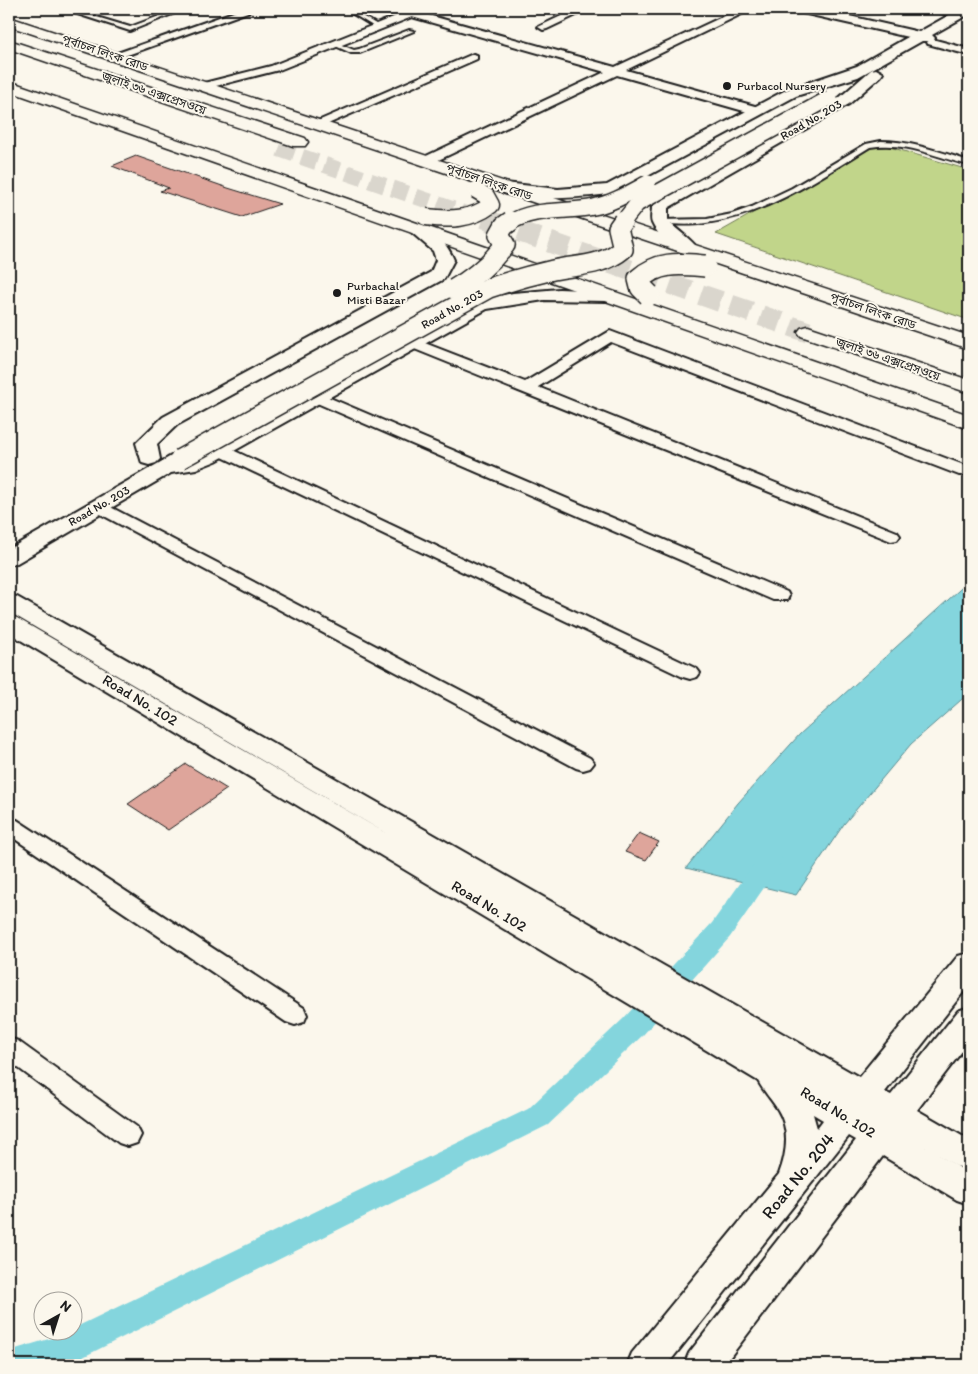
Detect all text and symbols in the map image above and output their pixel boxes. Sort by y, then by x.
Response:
street label: পূর্বাচল লিংক রোড [60,31,150,75]
street label: জুলাই ৩৬ এক্সপ্রেসওয়ে [99,67,209,118]
place label: Purbacol Nursery [737,79,826,93]
marker: Purbacol Nursery [721,80,733,92]
street label: Road No. 203 [778,97,845,143]
street label: পূর্বাচল লিংক রোড [444,160,534,204]
place label: Purbachal Misti Bazar [347,279,406,307]
street label: Road No. 203 [419,286,486,332]
marker: Purbachal Misti Bazar [331,287,343,299]
street label: পূর্বাচল লিংক রোড [828,289,918,333]
street label: জুলাই ৩৬ এক্সপ্রেসওয়ে [833,333,943,384]
street label: Road No. 203 [66,483,133,529]
street label: Road No. 102 [99,671,181,730]
street label: Road No. 102 [448,877,530,936]
street label: Road No. 102 [797,1083,879,1142]
street label: Road No. 204 [757,1129,839,1223]
north arrow [32,1292,82,1342]
text: N [57,1297,75,1316]

